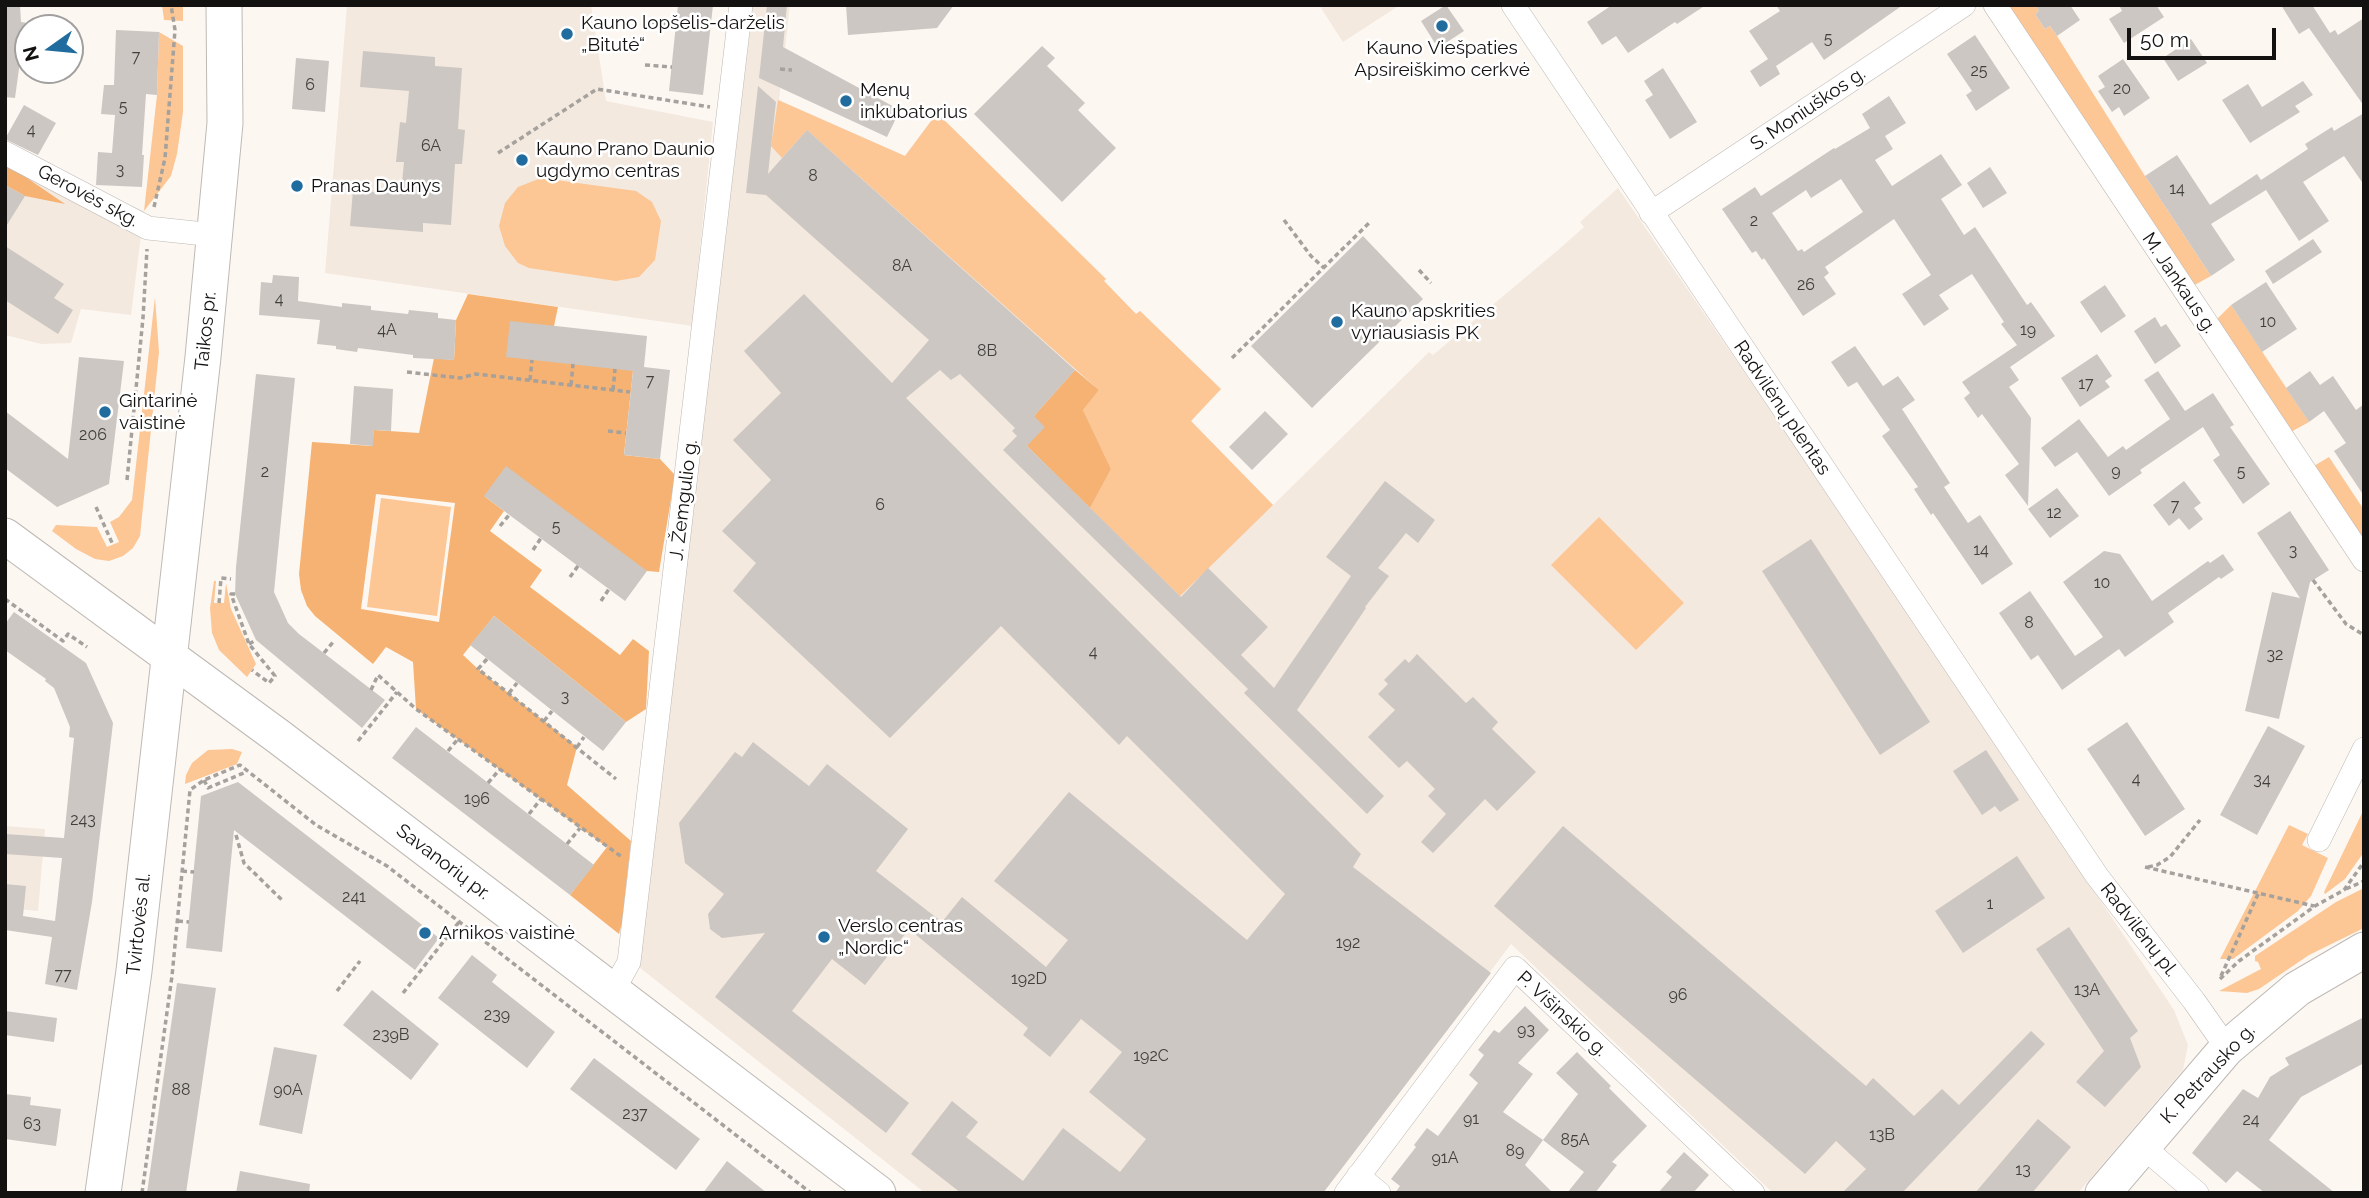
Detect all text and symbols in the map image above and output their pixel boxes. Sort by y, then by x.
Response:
place label: Kauno lopšelis-darželis „Bitutė“ [581,12,785,56]
north arrow [14,14,84,84]
scale bar [2131,14,2280,58]
marker: Kauno Viešpaties Apsireiškimo cerkvė [1434,18,1450,34]
marker: Kauno lopšelis-darželis „Bitutė“ [559,26,575,42]
text: 50 m [2140,27,2189,52]
house number: 5 [1824,29,1832,49]
place label: Kauno Viešpaties Apsireiškimo cerkvė [1354,37,1530,81]
text: N [18,44,43,64]
house number: 7 [132,47,140,67]
house number: 25 [1970,61,1988,81]
street label: S. Moniuškos g. [1746,62,1870,156]
house number: 6 [305,75,315,95]
place label: Menų inkubatorius [860,79,967,123]
house number: 20 [2113,79,2131,99]
marker: Menų inkubatorius [838,93,854,109]
house number: 5 [119,97,127,117]
house number: 4 [27,120,35,140]
house number: 6A [421,136,441,156]
place label: Kauno Prano Daunio ugdymo centras [536,138,715,182]
marker: Kauno Prano Daunio ugdymo centras [514,152,530,168]
street label: Gerovės skg. [34,160,142,232]
house number: 3 [116,160,124,180]
house number: 8 [808,166,818,186]
place label: Pranas Daunys [311,175,441,197]
marker: Pranas Daunys [289,178,305,194]
house number: 14 [2169,179,2185,199]
house number: 2 [1750,211,1758,231]
street label: M. Jankaus g. [2137,228,2221,338]
house number: 8A [892,256,912,276]
house number: 26 [1797,275,1815,295]
house number: 4 [275,289,283,309]
street label: Taikos pr. [191,290,221,372]
place label: Kauno apskrities vyriausiasis PK [1351,300,1495,344]
house number: 10 [2260,312,2276,332]
marker: Kauno apskrities vyriausiasis PK [1329,314,1345,330]
house number: 4A [377,320,397,340]
house number: 19 [2020,320,2036,340]
street label: Radvilėnų plentas [1729,336,1835,480]
house number: 8B [977,341,997,361]
house number: 7 [646,371,654,391]
house number: 17 [2078,374,2094,394]
place label: Gintarinė vaistinė [119,390,197,434]
marker: Gintarinė vaistinė [97,404,113,420]
house number: 206 [79,425,107,445]
street label: J. Žemgulio g. [665,438,703,562]
house number: 9 [2111,461,2121,481]
house number: 2 [261,462,269,482]
house number: 5 [2237,462,2245,482]
house number: 6 [875,495,885,515]
house number: 7 [2171,496,2179,516]
house number: 12 [2046,503,2062,523]
house number: 5 [552,517,560,537]
house number: 14 [1973,540,1989,560]
house number: 3 [2289,541,2297,561]
house number: 10 [2094,573,2110,593]
house number: 8 [2024,613,2034,633]
house number: 4 [1089,642,1097,662]
house number: 32 [2267,645,2283,665]
house number: 3 [561,687,569,707]
house number: 4 [2132,769,2140,789]
house number: 34 [2253,770,2271,790]
house number: 196 [464,789,490,809]
house number: 243 [70,810,96,830]
street label: Savanorių pr. [392,819,494,905]
street label: Tvirtovės al. [122,872,156,976]
street label: Radvilėnų pl. [2095,879,2183,981]
house number: 241 [342,887,366,907]
house number: 1 [1987,894,1993,914]
place label: Verslo centras „Nordic“ [838,915,963,959]
place label: Arnikos vaistinė [439,922,575,944]
marker: Arnikos vaistinė [417,925,433,941]
marker: Verslo centras „Nordic“ [816,929,832,945]
house number: 192 [1336,933,1360,953]
house number: 77 [54,965,72,985]
street label: P. Višinskio g. [1512,966,1612,1062]
house number: 192D [1011,969,1047,989]
house number: 13A [2074,980,2100,1000]
house number: 96 [1668,985,1688,1005]
house number: 239 [484,1005,510,1025]
street label: K. Petrausko g. [2156,1019,2260,1129]
house number: 93 [1517,1020,1535,1040]
house number: 239B [373,1025,409,1045]
house number: 192C [1133,1046,1169,1066]
house number: 88 [172,1080,190,1100]
house number: 90A [273,1080,303,1100]
house number: 237 [622,1104,648,1124]
house number: 91 [1463,1109,1479,1129]
house number: 24 [2242,1110,2260,1130]
house number: 63 [23,1114,41,1134]
house number: 13B [1869,1125,1895,1145]
house number: 85A [1560,1130,1590,1150]
house number: 89 [1506,1141,1524,1161]
house number: 91A [1431,1148,1459,1168]
house number: 13 [2015,1160,2031,1180]

